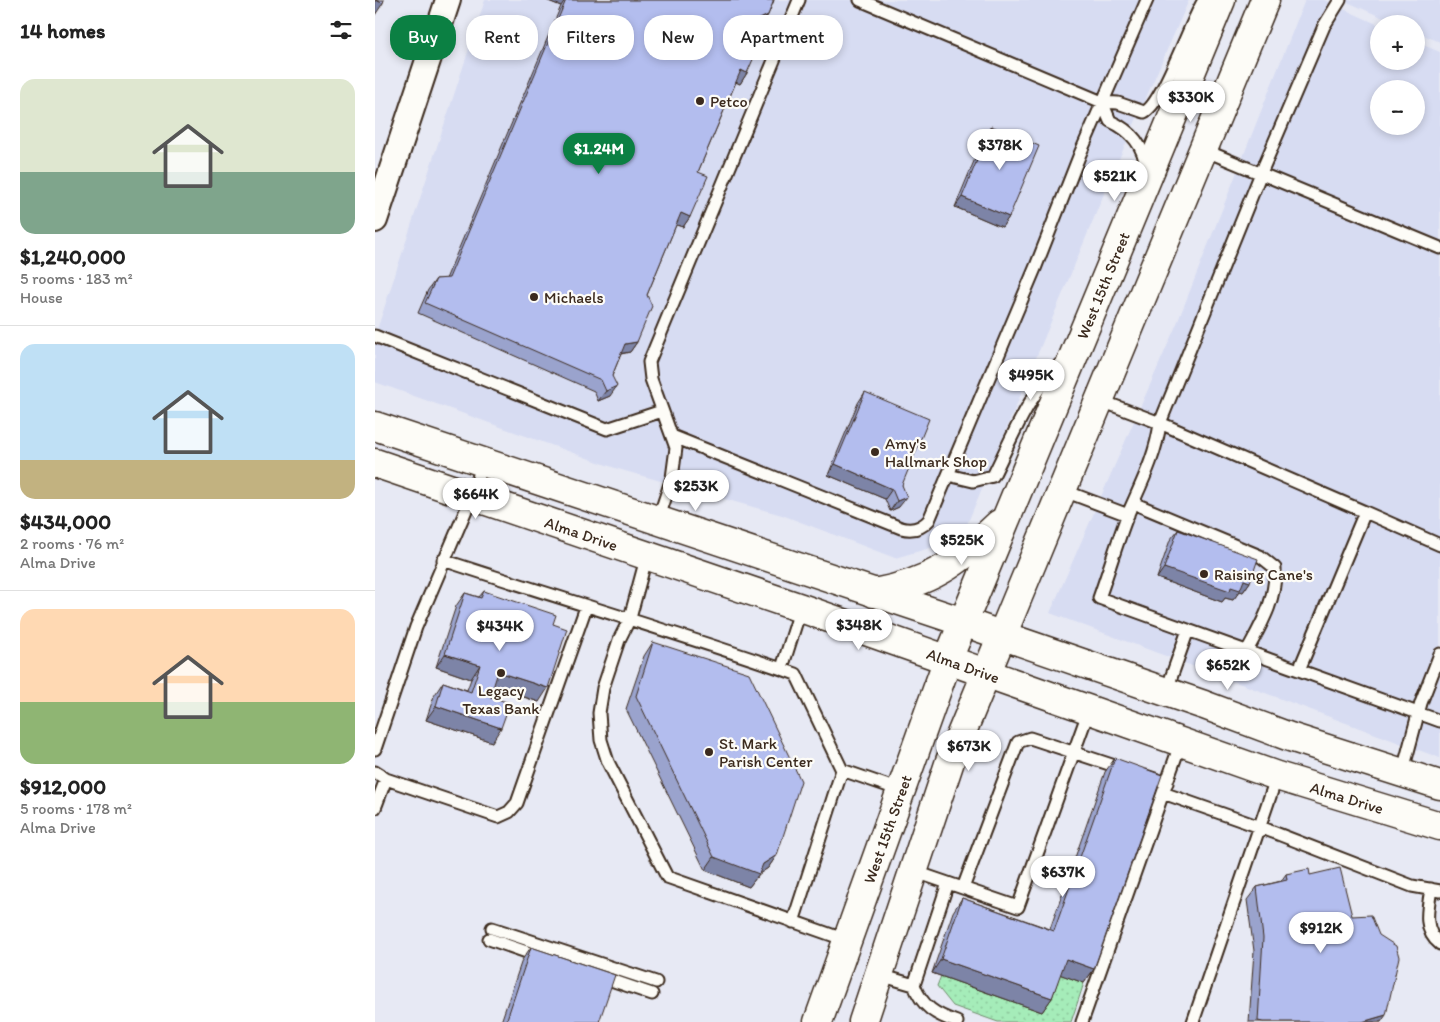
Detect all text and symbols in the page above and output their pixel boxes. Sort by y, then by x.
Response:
chip: Buy [390,15,456,60]
chip: Rent [466,15,538,60]
chip: Filters [548,15,634,60]
chip: New [644,15,713,60]
chip: Apartment [723,15,843,60]
map controls [1370,15,1425,135]
button: + [1370,15,1425,70]
icon: filters [327,16,355,44]
text: 14 homes [20,18,105,43]
pin: $330K [1156,80,1226,123]
button: − [1370,80,1425,135]
text: $330K [1168,87,1214,106]
place label: Petco [710,92,748,111]
marker: Petco [694,95,706,107]
icon: home [143,111,233,201]
pin: $378K [965,128,1035,171]
pin: $1.24M [558,132,640,175]
text: $378K [978,135,1022,154]
text: $1.24M [574,139,624,158]
pin: $521K [1080,160,1150,202]
text: $521K [1094,166,1136,185]
street label: West 15th Street [1073,229,1134,342]
text: $1,240,000 [20,244,126,269]
text: 5 rooms · 183 m² [20,269,133,288]
text: House [20,288,63,307]
place label: Michaels [544,288,604,307]
marker: Michaels [528,291,540,303]
pin: $495K [996,358,1066,401]
text: $495K [1009,365,1053,384]
icon: home [143,377,233,467]
place label: Amy's Hallmark Shop [885,434,987,471]
marker: Amy's Hallmark Shop [869,446,881,458]
pin: $253K [661,470,731,512]
text: $253K [674,476,718,495]
pin: $664K [441,478,511,520]
text: $664K [454,484,498,503]
text: $434,000 [20,509,111,534]
street label: Alma Drive [542,513,620,555]
pin: $525K [927,524,997,566]
text: $525K [940,530,984,549]
text: 2 rooms · 76 m² [20,534,124,553]
text: Alma Drive [20,553,96,572]
place label: Raising Cane's [1214,565,1313,584]
marker: Raising Cane's [1198,568,1210,580]
pin: $348K [824,608,894,651]
pin: $434K [465,610,535,652]
text: $348K [836,615,882,634]
text: $434K [477,616,523,635]
icon: home [143,642,233,732]
street label: Alma Drive [924,644,1002,687]
pin: $652K [1193,648,1263,691]
text: $652K [1206,655,1250,674]
marker: Legacy Texas Bank [495,667,507,679]
place label: Legacy Texas Bank [462,681,540,718]
pin: $673K [934,730,1004,772]
place label: St. Mark Parish Center [719,734,813,771]
text: $673K [947,736,991,755]
marker: St. Mark Parish Center [703,746,715,758]
street label: West 15th Street [859,772,916,886]
text: $912,000 [20,774,106,799]
street label: Alma Drive [1308,778,1386,818]
text: 5 rooms · 178 m² [20,799,132,818]
text: Alma Drive [20,818,96,837]
pin: $637K [1028,856,1098,898]
text: $637K [1041,862,1085,881]
pin: $912K [1286,912,1356,954]
text: $912K [1300,918,1342,937]

